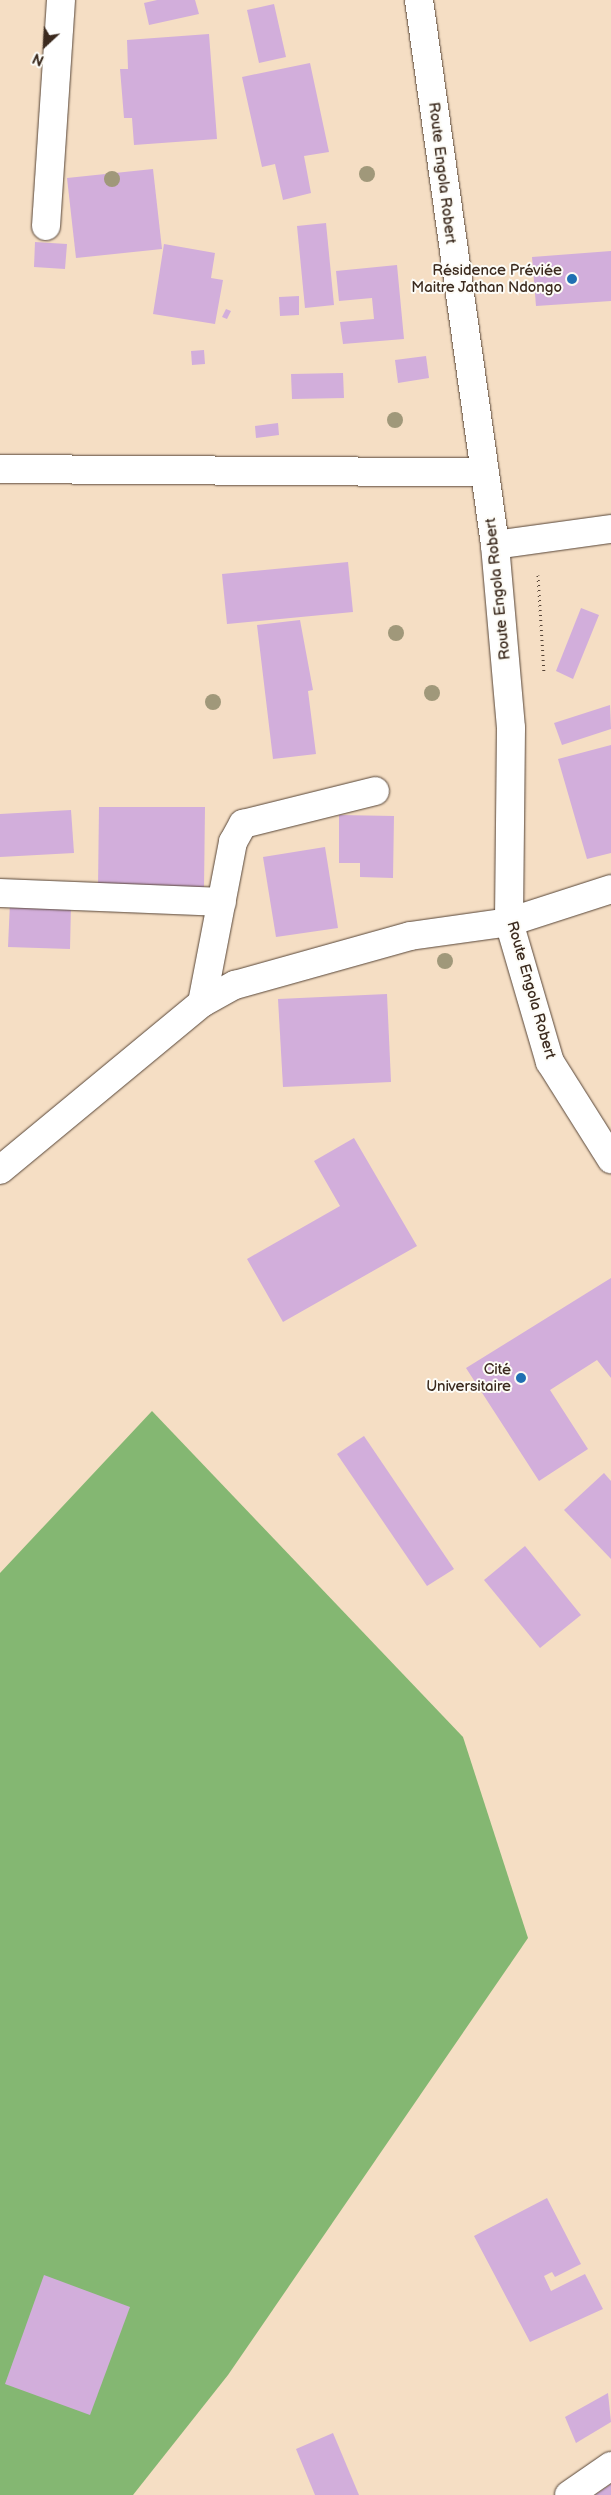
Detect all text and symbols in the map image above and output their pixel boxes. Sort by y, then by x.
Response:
north arrow [20,20,70,70]
text: N [30,49,47,69]
street label: Route Engola Robert [424,101,460,245]
place label: Résidence Préviée Maitre Jathan Ndongo [410,261,562,296]
marker: Résidence Préviée Maitre Jathan Ndongo [566,273,578,285]
street label: Route Engola Robert [482,517,514,661]
street label: Route Engola Robert [503,919,559,1061]
place label: Cité Universitaire [426,1360,511,1395]
marker: Cité Universitaire [515,1372,527,1384]

